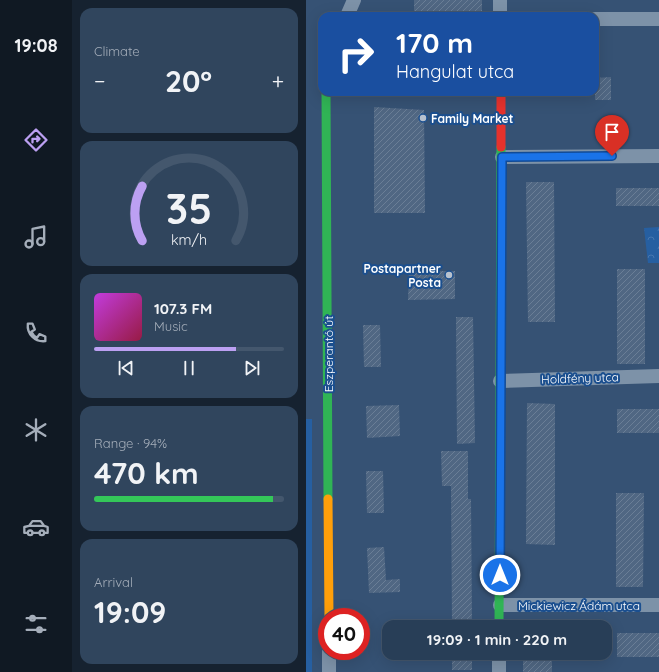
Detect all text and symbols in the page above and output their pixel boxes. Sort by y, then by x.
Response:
text: 170 m [396,25,473,60]
icon: right [330,28,382,80]
text: 19:08 [14,34,58,57]
text: Climate [94,43,140,59]
text: Hangulat utca [396,60,514,83]
text: 20° [165,62,212,100]
text: − [94,67,105,95]
text: + [272,67,284,95]
place label: Family Market [431,111,514,126]
marker: Family Market [418,113,428,123]
pin [595,115,629,156]
icon: arrive [601,121,623,143]
icon: directions [22,126,50,154]
text: 35 [166,182,212,234]
icon: music [22,223,50,251]
text: km/h [171,231,207,249]
place label: Postapartner Posta [364,261,441,290]
marker: Postapartner Posta [444,270,454,280]
text: 107.3 FM [154,299,212,318]
street label: Eszperantó út [321,316,336,392]
text: Music [154,318,188,334]
icon: phone [22,319,50,347]
icon: previous [115,357,137,379]
icon: pause [178,357,200,379]
icon: next [241,357,263,379]
street label: Holdfény utca [541,369,619,387]
icon: climate [22,416,50,444]
text: Range · 94% [94,435,167,451]
text: 470 km [94,454,199,492]
icon: car [22,513,50,541]
position arrow [479,554,521,596]
text: Arrival [94,574,133,590]
text: 19:09 [94,593,166,631]
street label: Mickiewicz Ádám utca [518,598,640,613]
speed limit sign: 40 [318,608,370,660]
icon: filters [22,610,50,638]
text: 19:09 · 1 min · 220 m [427,630,567,649]

